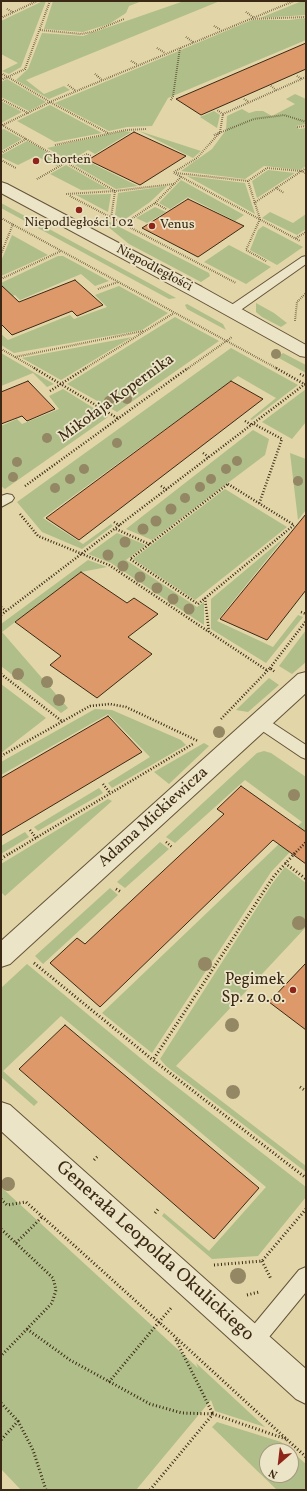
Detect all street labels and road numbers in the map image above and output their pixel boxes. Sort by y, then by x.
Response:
street label: Niepodległości [113,242,195,296]
street label: Mikołaja Kopernika [55,351,179,447]
street label: Adama Mickiewicza [95,764,213,872]
street label: Generała Leopolda Okulickiego [50,1157,258,1347]

